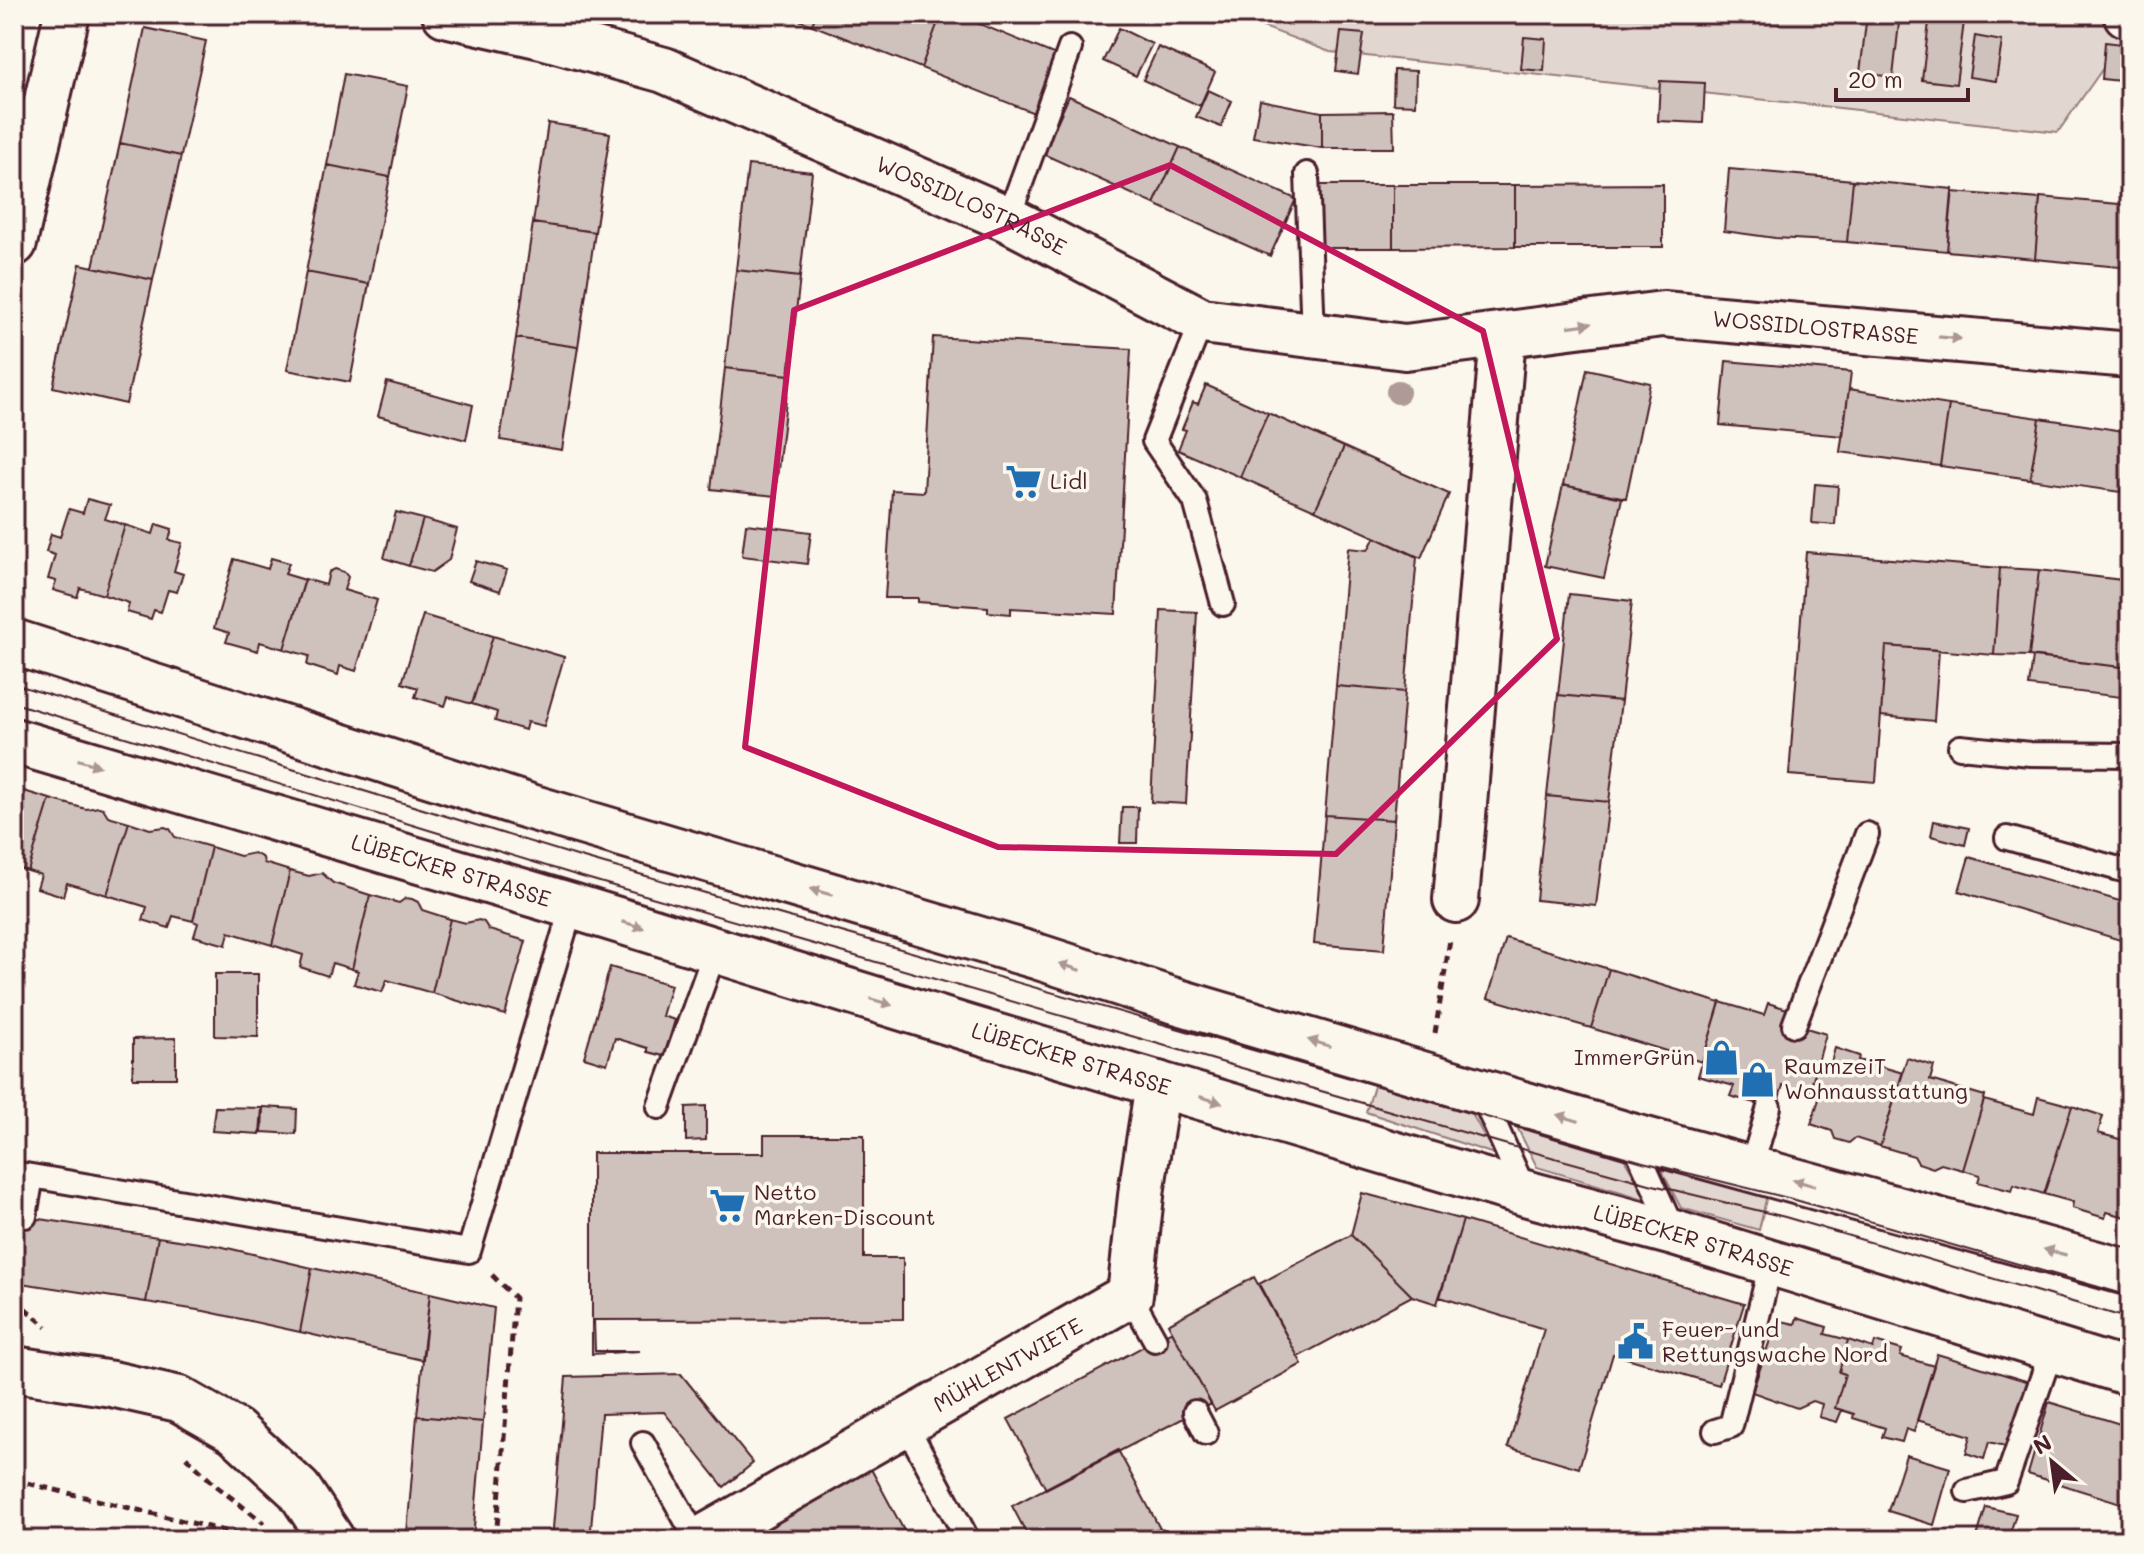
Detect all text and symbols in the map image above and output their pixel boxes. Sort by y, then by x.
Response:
scale bar [1836,52,1968,102]
text: 20 m [1848,63,1903,94]
street label: WOSSIDLOSTRASSE [872,149,1072,261]
street label: WOSSIDLOSTRASSE [1711,303,1920,350]
one-way arrow [1568,318,1593,331]
one-way arrow [1938,332,1963,345]
supermarket icon: Lidl [1005,462,1043,500]
place label: Lidl [1050,466,1088,495]
one-way arrow [77,757,101,770]
street label: LÜBECKER STRASSE [348,827,555,913]
one-way arrow [809,885,833,898]
one-way arrow [621,919,645,932]
one-way arrow [1058,960,1082,972]
one-way arrow [870,996,894,1009]
street label: LÜBECKER STRASSE [968,1015,1175,1101]
one-way arrow [1306,1036,1330,1049]
shop icon: ImmerGrün [1702,1038,1740,1076]
place label: ImmerGrün [1574,1042,1695,1071]
place label: RaumzeiT Wohnausstattung [1784,1051,1968,1105]
shop icon: RaumzeiT Wohnausstattung [1739,1060,1777,1098]
one-way arrow [1200,1094,1224,1107]
one-way arrow [1555,1111,1579,1124]
one-way arrow [1792,1176,1816,1189]
place label: Netto Marken-Discount [754,1177,935,1231]
supermarket icon: Netto Marken-Discount [709,1186,747,1224]
street label: LÜBECKER STRASSE [1590,1197,1797,1283]
one-way arrow [2042,1246,2067,1258]
street label: MÜHLENTWIETE [928,1310,1087,1418]
place label: Feuer- und Rettungswache Nord [1662,1314,1888,1368]
public building icon: Feuer- und Rettungswache Nord [1617,1323,1655,1361]
north arrow [2012,1422,2092,1502]
text: N [2028,1427,2056,1461]

